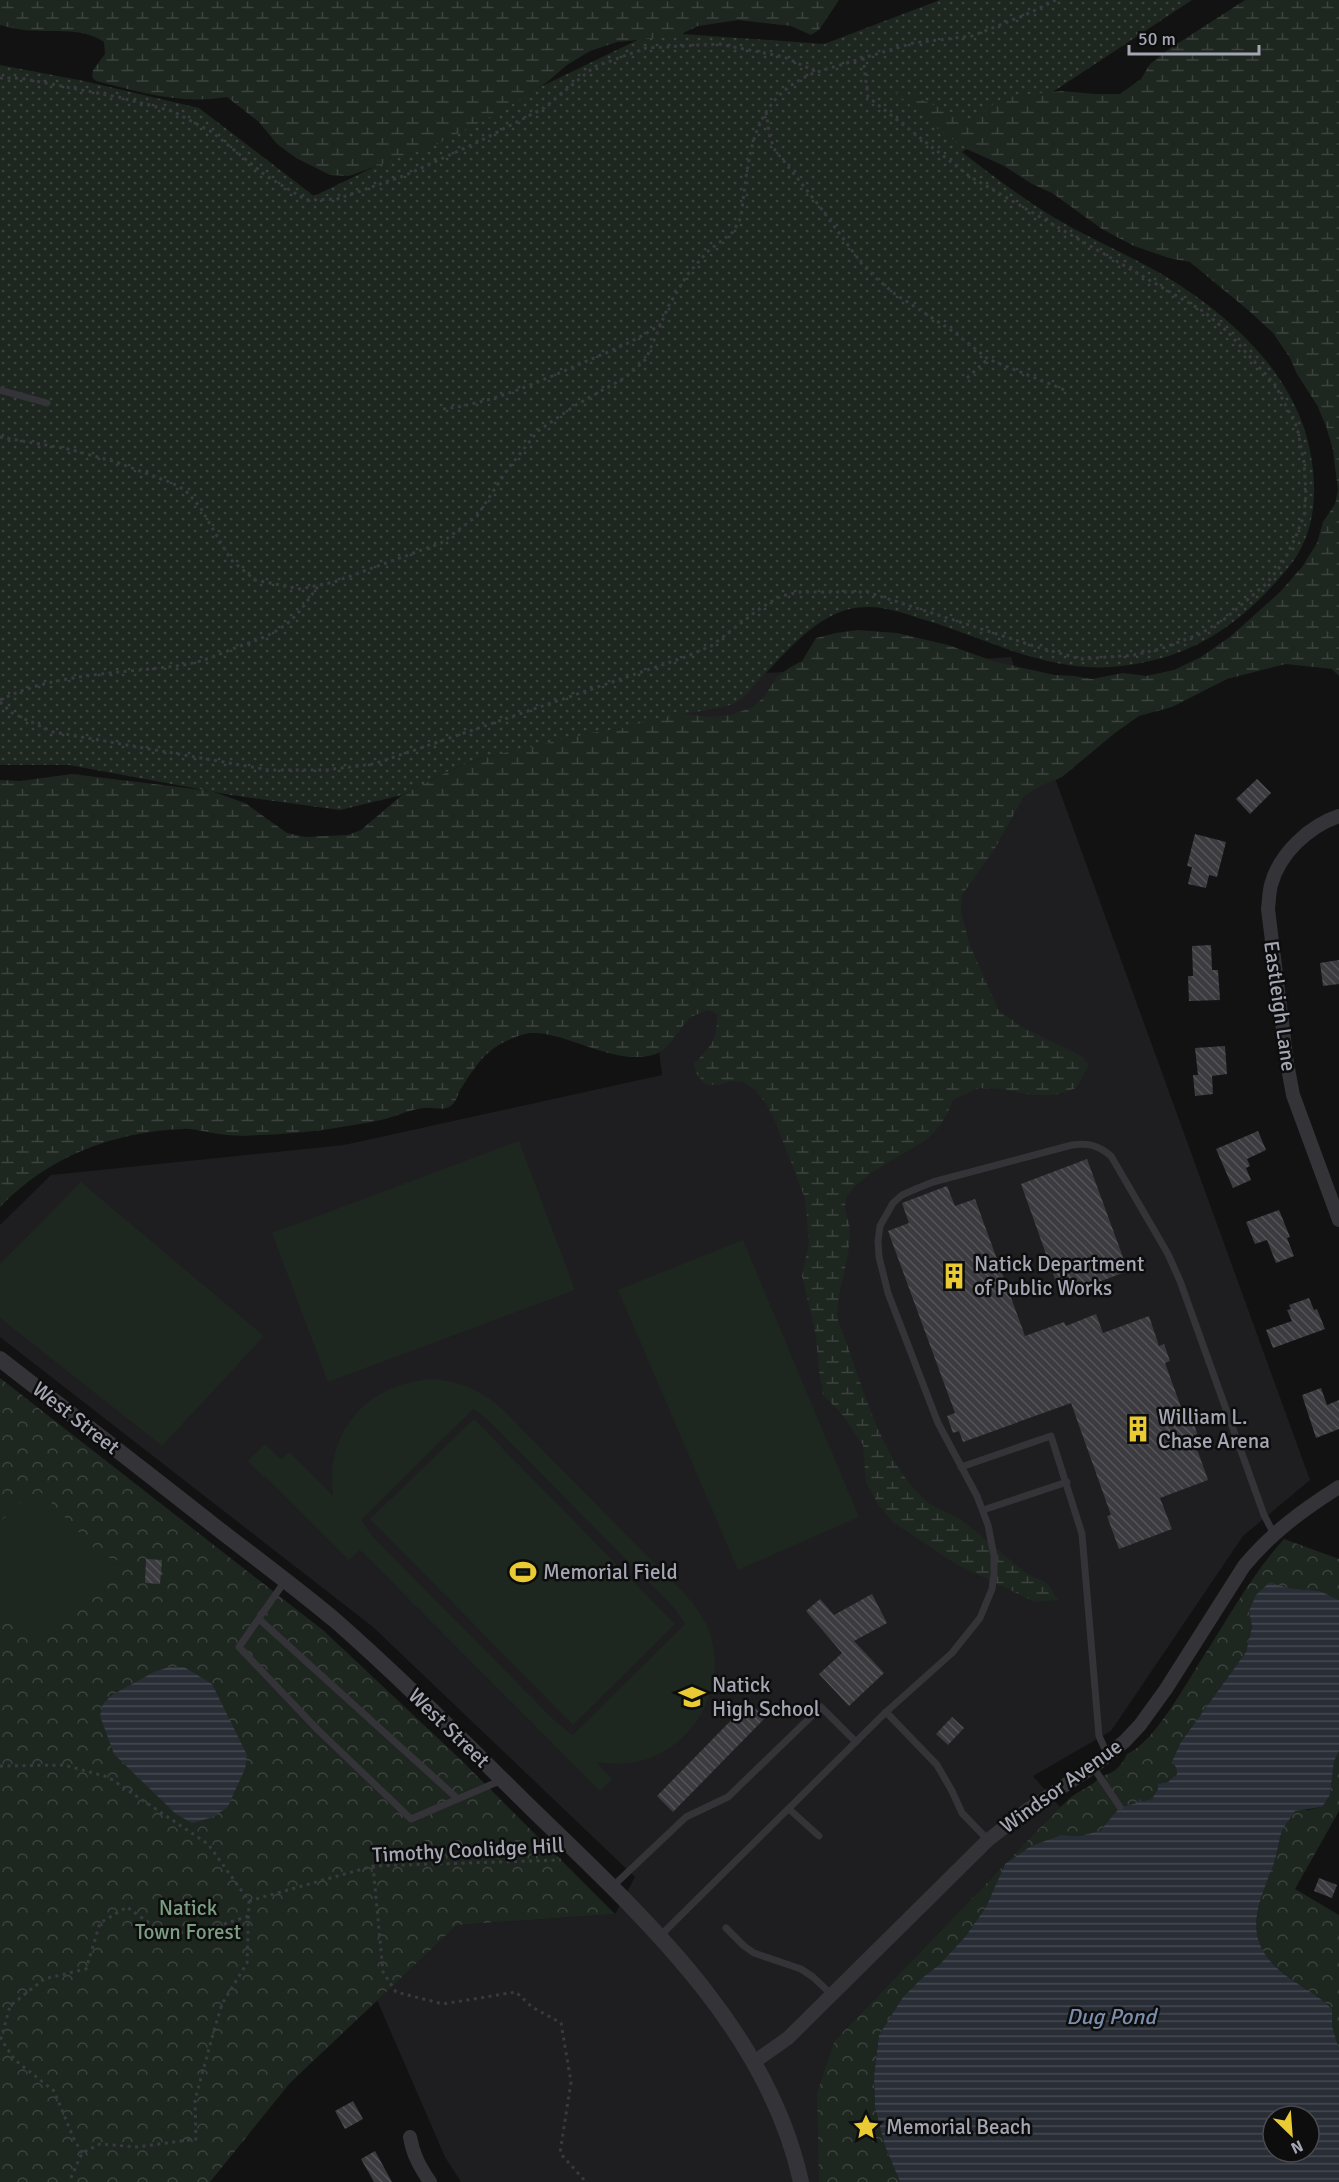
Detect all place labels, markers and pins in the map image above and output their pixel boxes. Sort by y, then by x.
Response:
place label: Natick Department of Public Works [974,1251,1144,1301]
building icon: Natick Department of Public Works [939,1261,969,1291]
place label: William L. Chase Arena [1158,1404,1270,1454]
building icon: William L. Chase Arena [1123,1414,1153,1444]
sports icon: Memorial Field [508,1557,538,1587]
place label: Memorial Field [543,1559,678,1585]
place label: Natick High School [712,1672,820,1722]
school or university icon: Natick High School [677,1682,707,1712]
place icon: Memorial Beach [851,2112,881,2142]
place label: Memorial Beach [886,2114,1031,2140]

